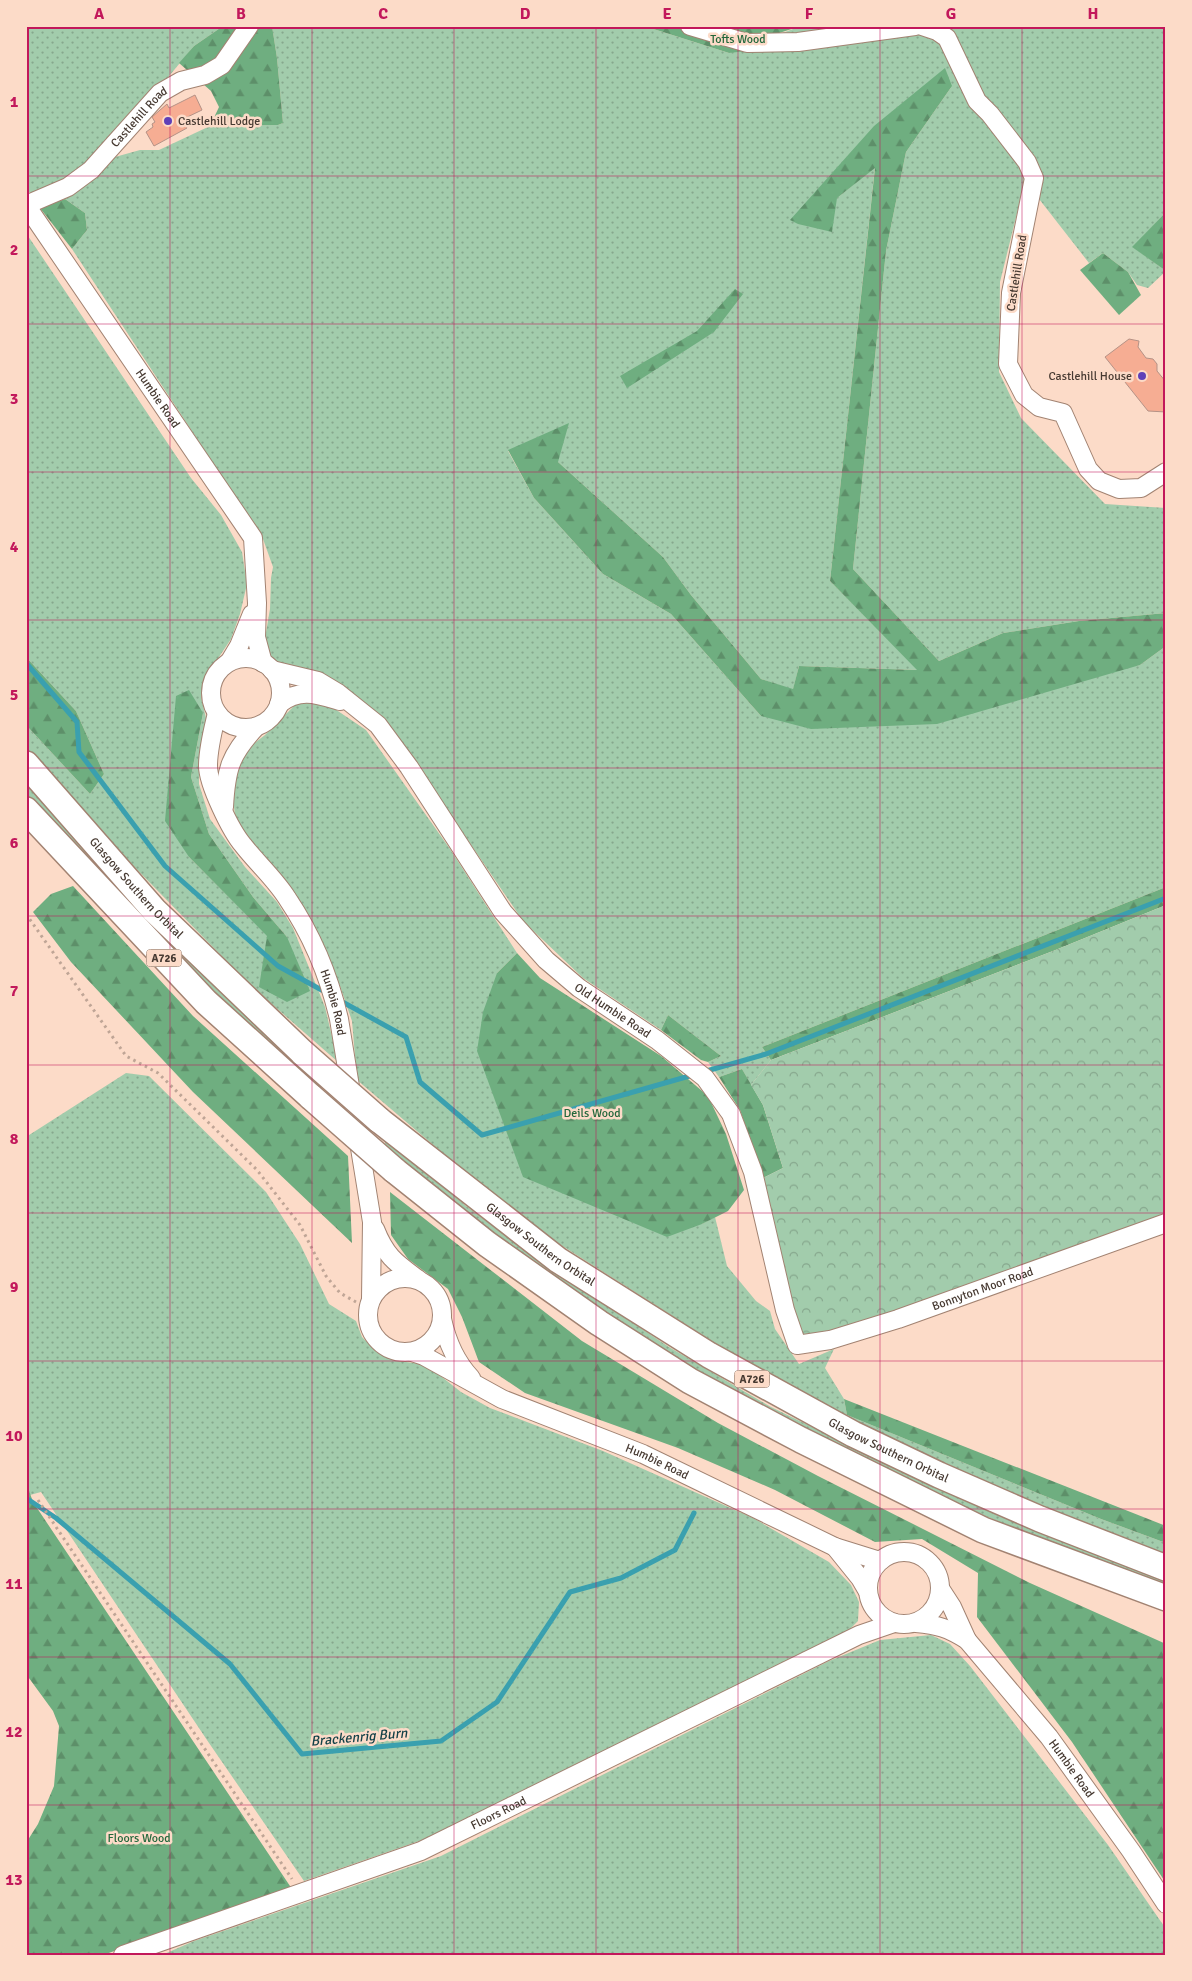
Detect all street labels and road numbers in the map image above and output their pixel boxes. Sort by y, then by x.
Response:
street label: Castlehill Road [107,83,170,150]
street label: Castlehill Road [1004,234,1030,312]
street label: Humbie Road [132,366,183,431]
street label: Glasgow Southern Orbital [86,834,187,942]
road number: A726 [146,950,182,966]
street label: Humbie Road [317,967,349,1037]
street label: Old Humbie Road [572,980,654,1041]
street label: Glasgow Southern Orbital [483,1199,599,1289]
street label: Bonnyton Moor Road [930,1264,1035,1314]
road number: A726 [734,1370,770,1388]
street label: Glasgow Southern Orbital [826,1414,951,1486]
street label: Humbie Road [623,1440,691,1483]
street label: Humbie Road [1045,1736,1098,1800]
street label: Floors Road [468,1793,529,1833]

